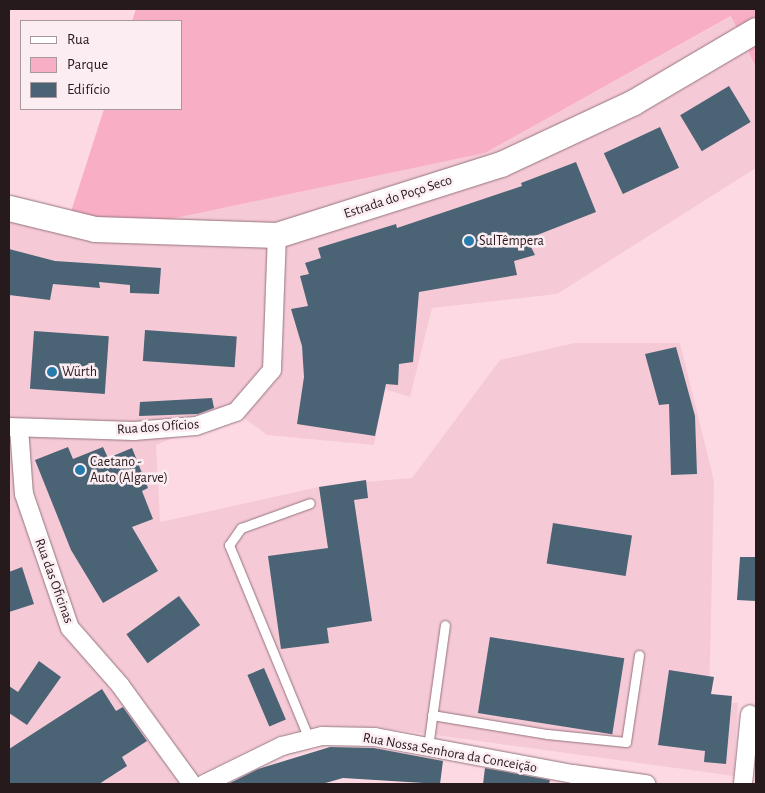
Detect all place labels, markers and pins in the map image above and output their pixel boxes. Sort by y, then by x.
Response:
place label: SulTêmpera [479,233,544,249]
marker: SulTêmpera [463,235,475,247]
place label: Würth [62,364,97,380]
marker: Würth [46,366,58,378]
place label: Caetano - Auto (Algarve) [90,454,168,487]
marker: Caetano - Auto (Algarve) [74,464,86,476]

